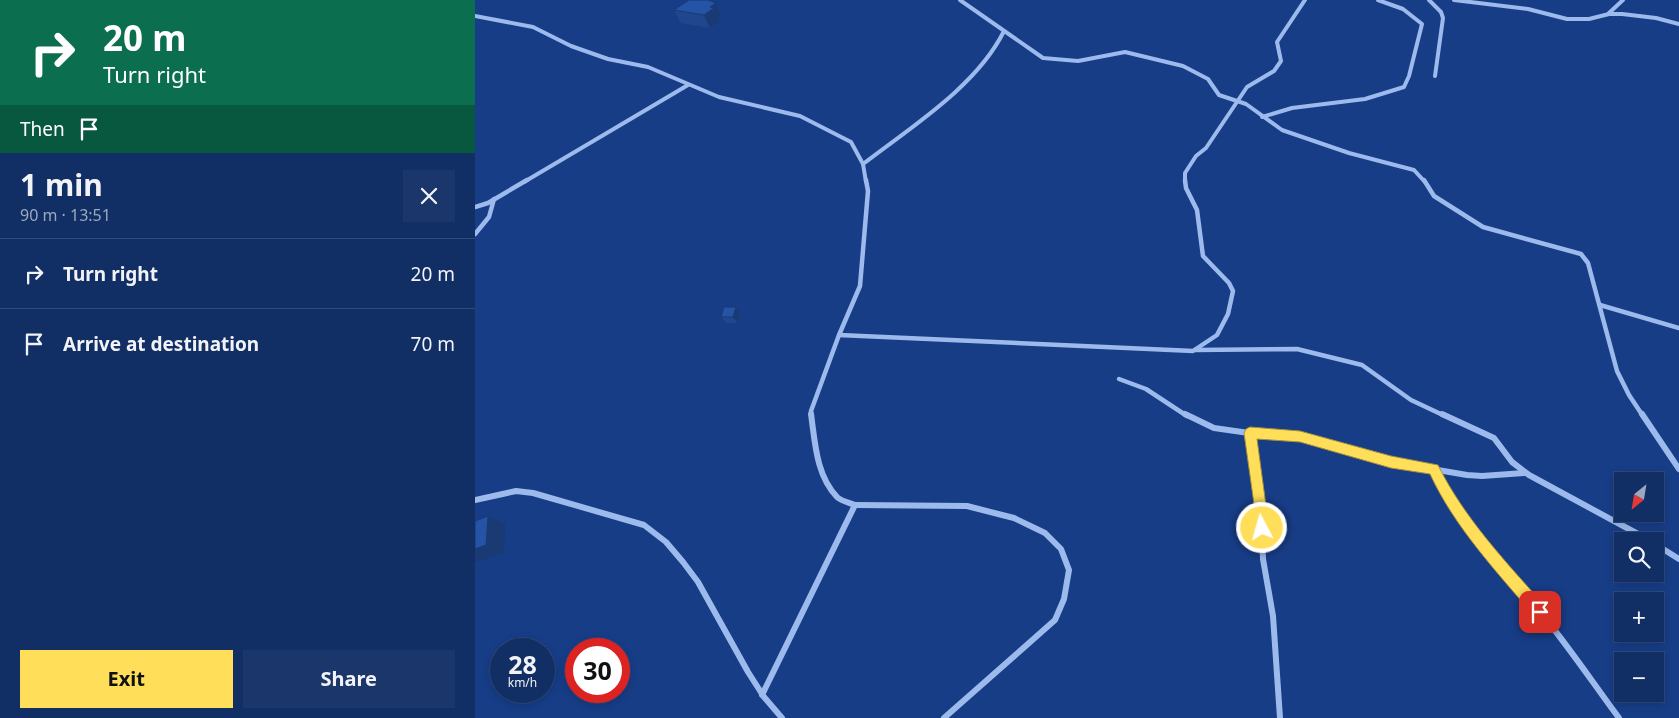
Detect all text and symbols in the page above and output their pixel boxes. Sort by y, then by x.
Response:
text: 20 m [103,14,186,61]
icon: right [20,20,85,85]
text: Turn right [103,59,206,89]
icon: arrive [75,115,103,143]
text: Then [20,116,65,142]
text: 1 min [20,164,103,205]
button: close [403,170,455,222]
text: 90 m · 13:51 [20,204,111,226]
icon: right [20,260,48,288]
text: Turn right [63,261,158,287]
text: 20 m [411,261,455,287]
icon: arrive [20,330,48,358]
text: Arrive at destination [63,331,259,357]
text: 70 m [411,331,455,357]
north arrow [1614,472,1664,522]
map controls [1614,472,1664,702]
position arrow [1235,501,1287,553]
button: search [1614,532,1664,582]
pin [1519,591,1561,633]
button: + [1614,592,1664,642]
icon: arrive [1526,598,1554,626]
speed limit sign: 30 [565,638,630,703]
text: 28 [508,647,537,681]
button: Exit [20,650,233,708]
button: Share [243,650,455,708]
button: − [1614,652,1664,702]
text: km/h [508,674,537,691]

